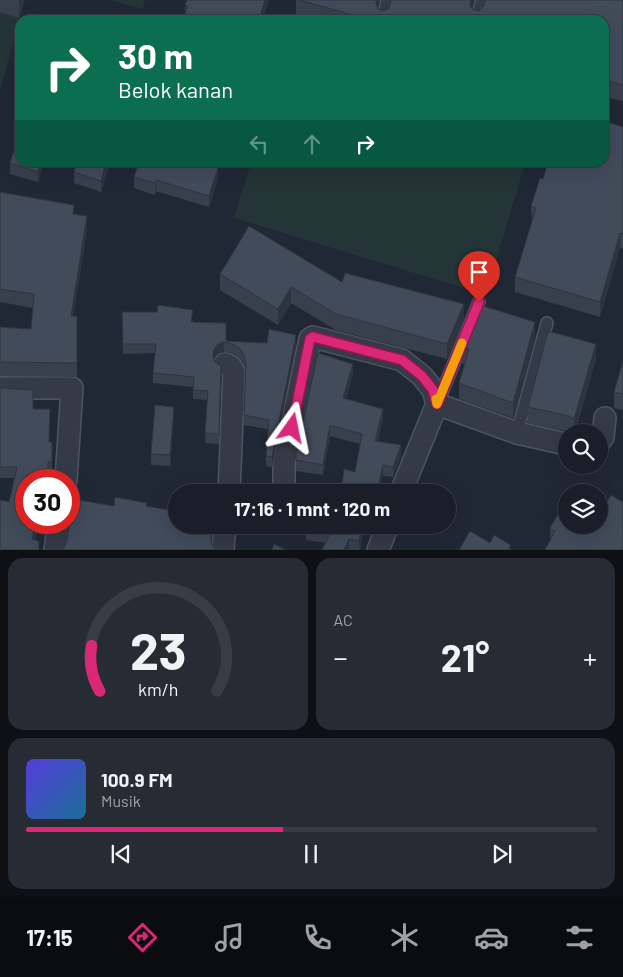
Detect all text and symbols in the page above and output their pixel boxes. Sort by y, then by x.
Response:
text: 30 m [118,34,193,76]
icon: right [35,35,100,100]
text: Belok kanan [118,76,233,102]
icon: left [245,130,273,158]
icon: ahead [298,130,326,158]
icon: right [351,130,379,158]
pin [458,251,500,302]
icon: arrive [465,258,493,286]
position arrow [265,401,317,453]
map controls [558,424,608,534]
button: search [558,424,608,474]
speed limit sign: 30 [15,469,80,534]
button: layers [558,484,608,534]
text: 17:16 · 1 mnt · 120 m [234,497,390,520]
text: AC [334,610,353,629]
text: 23 [130,618,186,680]
text: 21° [441,634,490,680]
text: − [334,640,348,674]
text: + [583,640,597,674]
text: km/h [138,678,178,700]
text: 100.9 FM [101,768,173,791]
text: Musik [101,791,141,810]
icon: previous [107,840,135,868]
icon: pause [297,840,325,868]
icon: next [488,840,516,868]
icon: directions [125,920,160,955]
icon: music [212,920,247,955]
icon: phone [300,920,335,955]
icon: climate [387,920,422,955]
icon: car [474,920,509,955]
icon: filters [562,920,597,955]
text: 17:15 [26,924,73,950]

